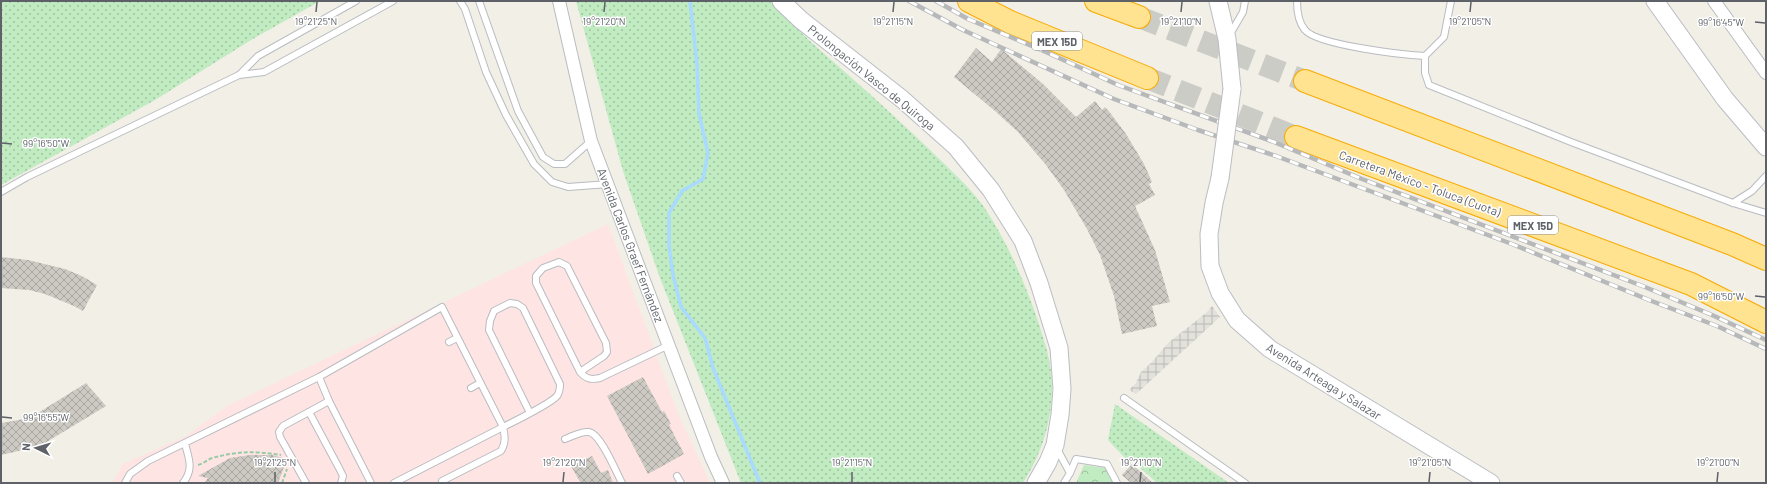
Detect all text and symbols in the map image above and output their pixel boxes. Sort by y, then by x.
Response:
text: 19°21'25"N [295,15,337,27]
text: 19°21'20"N [583,15,625,27]
text: 19°21'15"N [873,15,913,27]
text: 19°21'10"N [1160,15,1202,27]
text: 19°21'05"N [1449,15,1491,27]
text: 99°16'45"W [1698,16,1744,28]
street label: Prolongación Vasco de Quiroga [806,21,938,133]
road number: MEX 15D [1032,32,1082,50]
text: 99°16'50"W [23,137,69,149]
street label: Carretera México - Toluca (Cuota) [1337,147,1504,219]
street label: Avenida Carlos Graef Fernández [595,166,667,324]
road number: MEX 15D [1508,216,1558,234]
text: 99°16'50"W [1698,290,1744,302]
street label: Avenida Arteaga y Salazar [1264,340,1384,422]
text: 99°16'55"W [23,411,69,423]
north arrow [16,428,56,468]
text: N [19,443,32,451]
text: 19°21'25"N [254,456,296,468]
text: 19°21'20"N [543,456,585,468]
text: 19°21'15"N [832,456,872,468]
text: 19°21'10"N [1120,456,1162,468]
text: 19°21'05"N [1409,456,1451,468]
text: 19°21'00"N [1696,456,1740,468]

